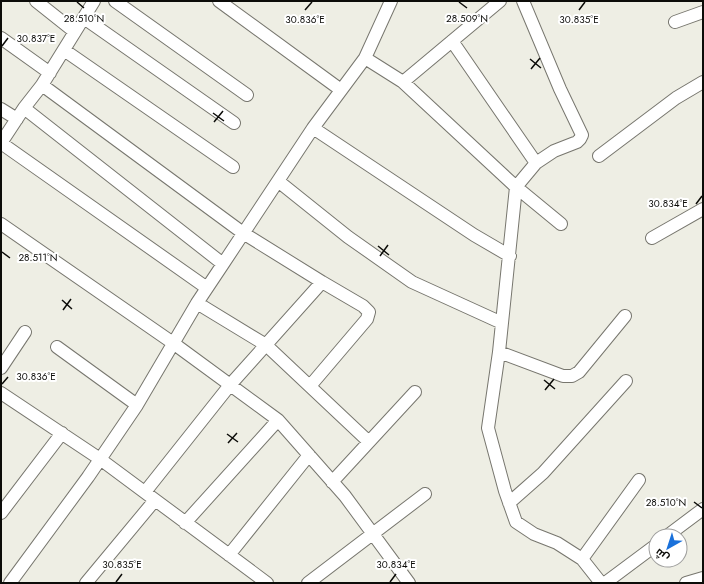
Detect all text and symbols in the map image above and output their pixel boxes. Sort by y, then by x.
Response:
text: 28.510°N [64,11,104,26]
text: 28.509°N [446,11,488,26]
text: 30.836°E [285,12,325,27]
text: 30.835°E [559,12,599,27]
text: 30.837°E [17,31,55,46]
text: 30.834°E [648,196,688,211]
text: 28.511°N [18,250,58,265]
text: 30.836°E [16,369,56,384]
text: 28.510°N [646,495,686,510]
north arrow [648,528,688,568]
text: ش [651,545,672,566]
text: 30.835°E [102,557,142,572]
text: 30.834°E [376,557,416,572]

